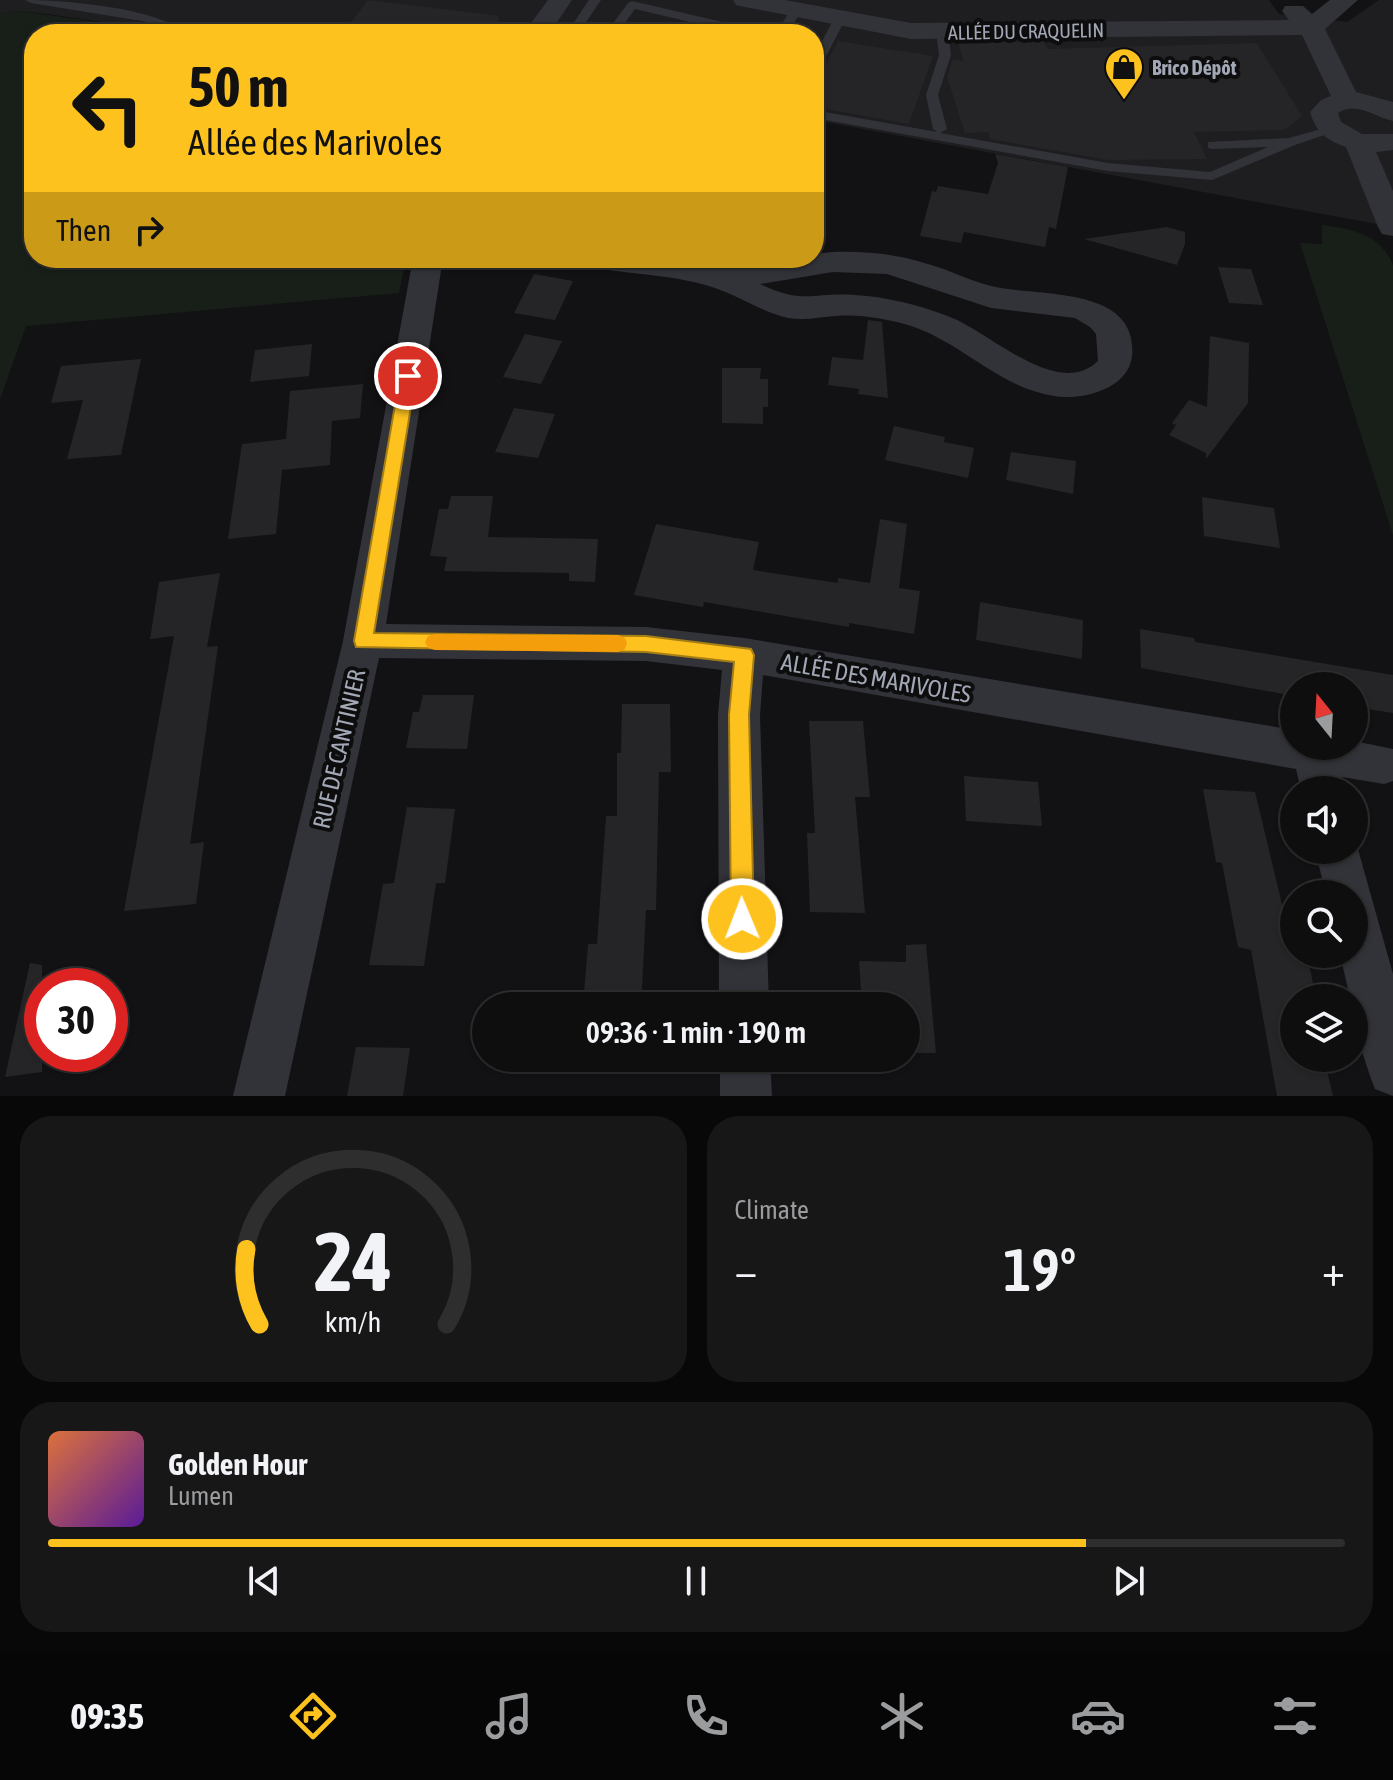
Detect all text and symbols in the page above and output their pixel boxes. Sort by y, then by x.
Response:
street label: ALLÉE DU CRAQUELIN [948,18,1104,44]
shop icon: Brico Dépôt [1103,46,1145,101]
text: 50 m [188,55,289,119]
icon: left [56,56,160,160]
place label: Brico Dépôt [1152,56,1237,79]
text: Allée des Marivoles [188,121,442,163]
icon: right [127,208,171,252]
text: Then [56,213,111,247]
pin [374,342,442,410]
icon: arrive [386,354,430,398]
street label: ALLÉE DES MARIVOLES [779,648,973,708]
street label: RUE DE CANTINIER [308,667,370,831]
north arrow [1280,672,1368,760]
map controls [1280,672,1368,1072]
button: sound [1280,776,1368,864]
position arrow [700,877,784,961]
button: search [1280,880,1368,968]
speed limit sign: 30 [24,968,128,1072]
button: layers [1280,984,1368,1072]
text: 09:36 · 1 min · 190 m [586,1015,806,1049]
text: Climate [735,1195,809,1225]
text: 24 [314,1213,392,1309]
text: 19° [1003,1235,1076,1304]
text: − [735,1245,757,1295]
text: + [1322,1245,1345,1295]
text: km/h [325,1305,382,1338]
text: Golden Hour [168,1447,307,1481]
text: Lumen [168,1481,234,1511]
icon: previous [242,1559,286,1603]
icon: pause [674,1559,718,1603]
icon: next [1107,1559,1151,1603]
icon: directions [285,1688,341,1744]
icon: music [481,1688,537,1744]
icon: phone [678,1688,734,1744]
icon: climate [874,1688,930,1744]
icon: car [1070,1688,1126,1744]
icon: filters [1267,1688,1323,1744]
text: 09:35 [70,1695,144,1737]

